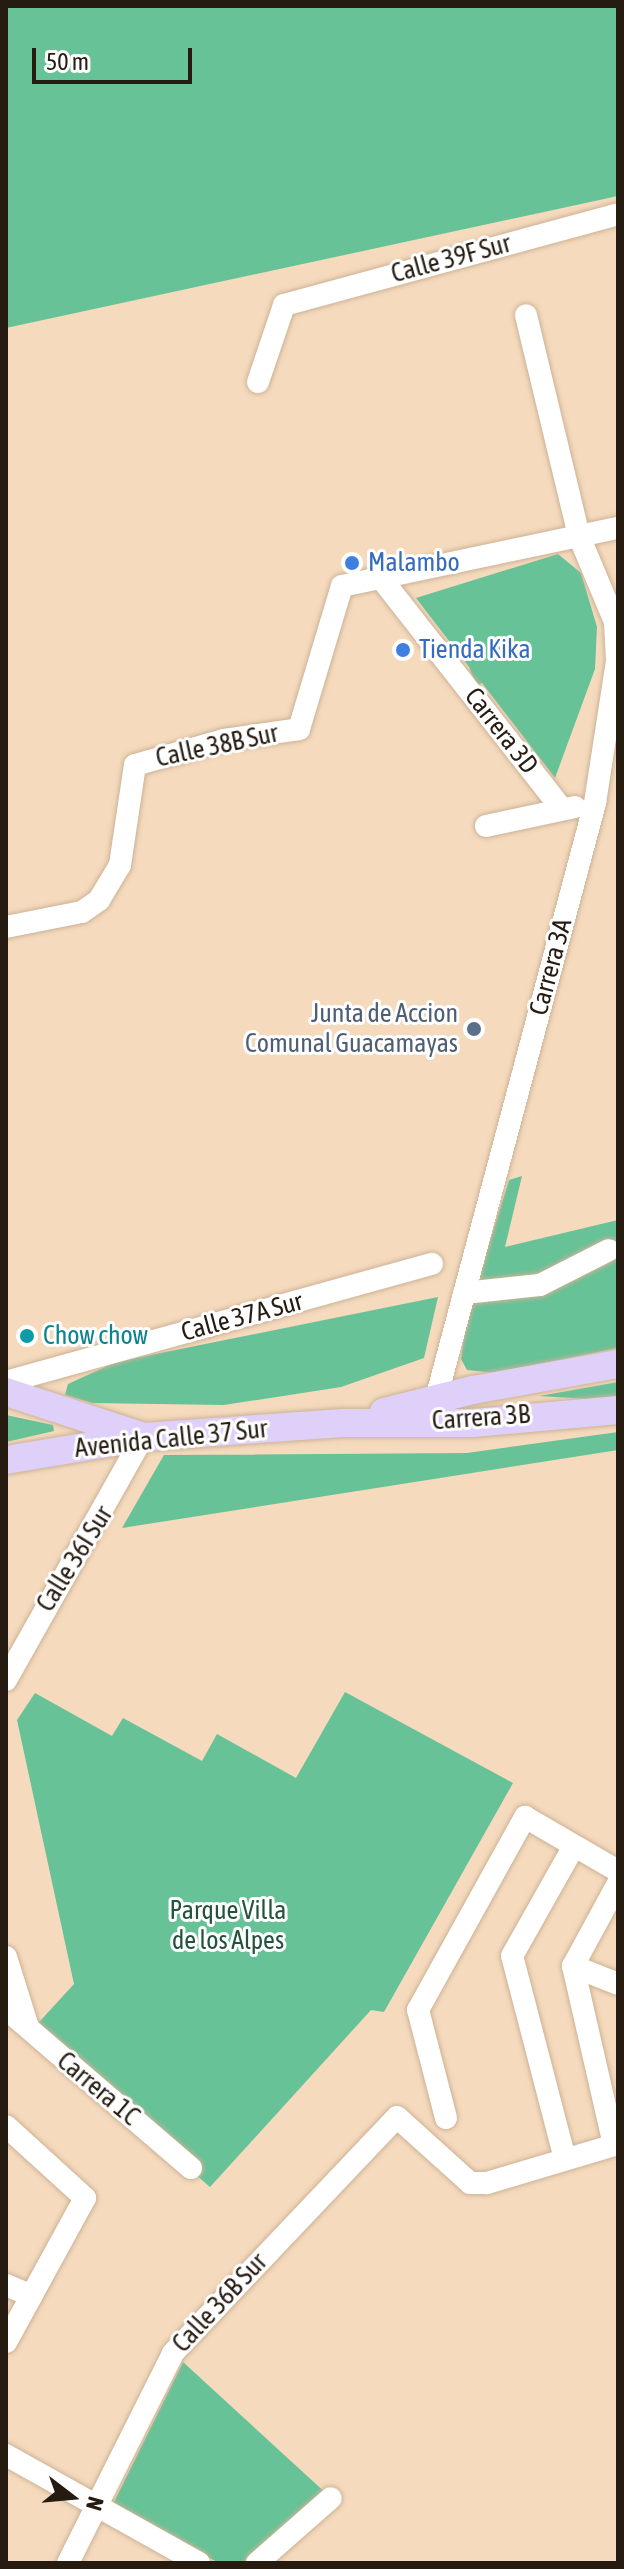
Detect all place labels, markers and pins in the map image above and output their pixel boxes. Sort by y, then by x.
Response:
place label: Malambo [368,547,460,579]
marker: Malambo [343,554,361,572]
place label: Tienda Kika [419,634,531,666]
marker: Tienda Kika [394,641,412,659]
place label: Junta de Accion Comunal Guacamayas [245,998,458,1060]
marker: Junta de Accion Comunal Guacamayas [465,1020,483,1038]
place label: Chow chow [43,1320,148,1352]
marker: Chow chow [18,1327,36,1345]

